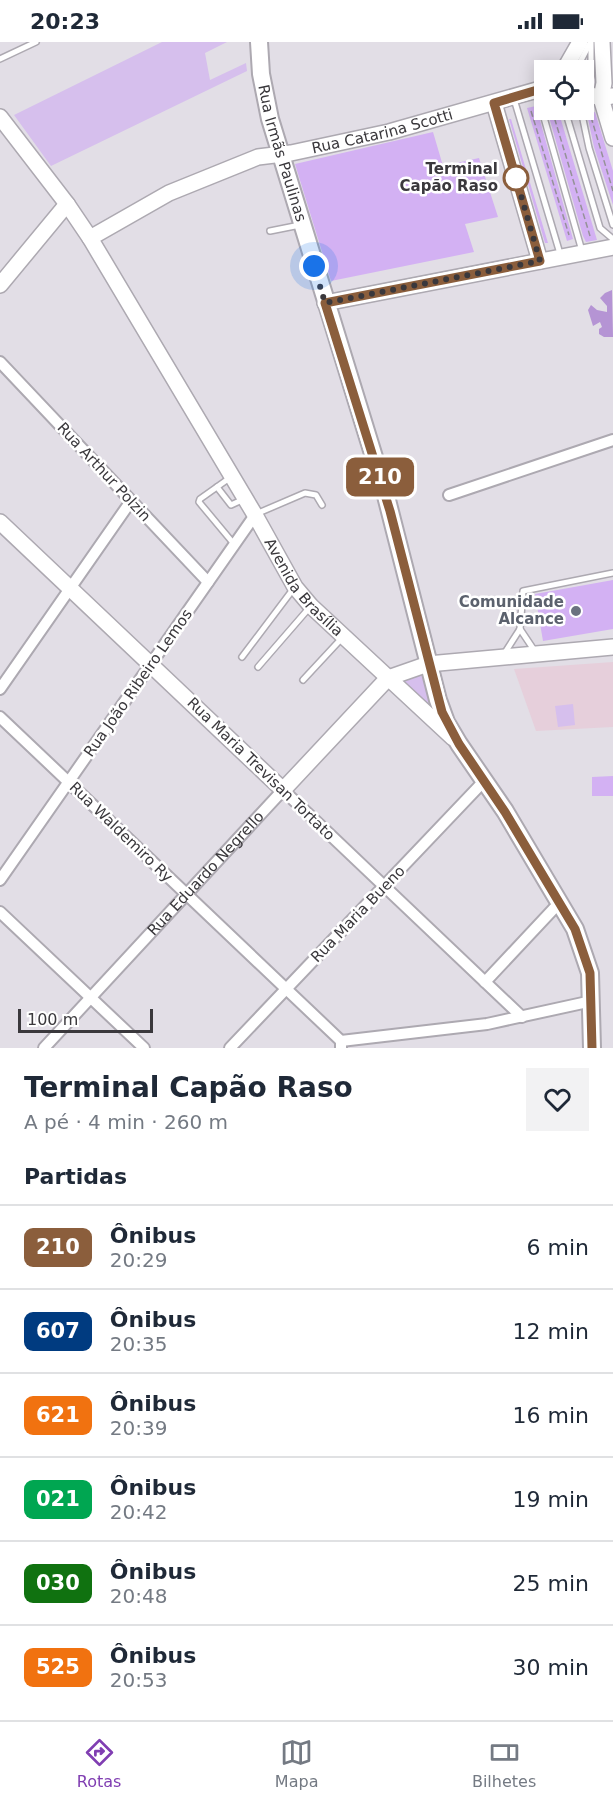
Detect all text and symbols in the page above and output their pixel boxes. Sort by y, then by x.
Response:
text: 20:23 [30,9,100,34]
map controls [534,60,594,120]
button: locate [534,60,594,120]
street label: Rua Irmãs Paulinas [254,83,310,224]
street label: Rua Catarina Scotti [310,105,455,157]
place label: Terminal Capão Raso [400,160,498,195]
marker: Terminal Capão Raso [503,165,529,191]
your location [299,251,329,281]
street label: Rua Arthur Polzin [53,419,155,525]
line badge: 210 [346,458,415,496]
text: 210 [358,465,402,489]
street label: Avenida Brasília [261,535,347,640]
place label: Comunidade Alcance [459,593,564,628]
marker: Comunidade Alcance [569,604,583,618]
street label: Rua João Ribeiro Lemos [80,606,196,760]
street label: Rua Maria Trevisan Tortato [183,694,339,844]
street label: Rua Waldemiro Ry [66,778,176,886]
street label: Rua Eduardo Negrello [144,807,268,939]
street label: Rua Maria Bueno [307,862,409,966]
scale bar [18,1006,153,1034]
text: 100 m [27,1010,78,1029]
button: heart [526,1068,589,1131]
text: Terminal Capão Raso [24,1071,353,1104]
text: A pé · 4 min · 260 m [24,1110,228,1134]
text: Partidas [24,1164,127,1189]
text: Ônibus [110,1223,196,1248]
text: 210 [36,1235,80,1259]
text: 6 min [527,1235,589,1260]
text: 20:29 [110,1248,167,1272]
text: Ônibus [110,1307,196,1332]
text: 607 [36,1319,80,1343]
text: 12 min [513,1319,589,1344]
text: 20:35 [110,1332,167,1356]
text: Ônibus [110,1391,196,1416]
text: 621 [36,1403,80,1427]
text: 16 min [513,1403,589,1428]
text: 20:39 [110,1416,167,1440]
text: Ônibus [110,1475,196,1500]
text: 021 [36,1487,80,1511]
text: 19 min [513,1487,589,1512]
text: 20:42 [110,1500,167,1524]
text: Ônibus [110,1559,196,1584]
text: 030 [36,1571,80,1595]
text: 25 min [513,1571,589,1596]
text: 20:48 [110,1584,167,1608]
text: Ônibus [110,1643,196,1668]
text: 525 [36,1655,80,1679]
text: 30 min [513,1655,589,1680]
text: 20:53 [110,1668,167,1692]
tab: Rotas [77,1736,121,1791]
tab: Mapa [275,1736,318,1791]
tab: Bilhetes [472,1736,536,1791]

